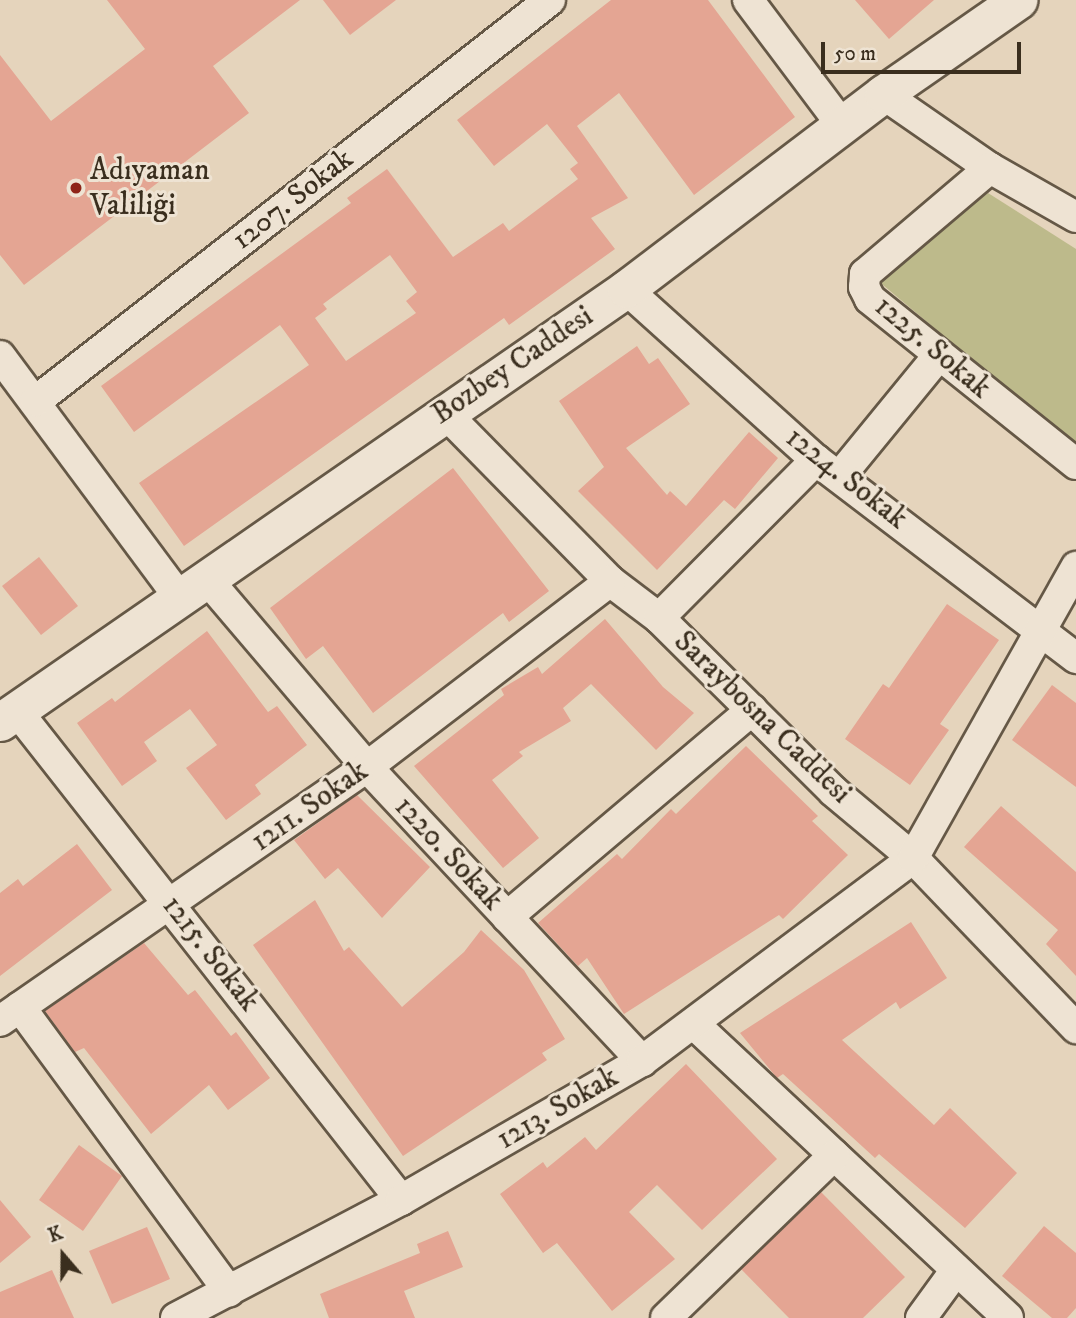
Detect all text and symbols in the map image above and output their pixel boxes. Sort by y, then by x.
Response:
scale bar [824,28,1024,72]
text: 50 m [834,41,876,67]
street label: 1207. Sokak [225,142,361,258]
place label: Adıyaman Valiliği [90,153,210,224]
marker: Adıyaman Valiliği [68,180,84,196]
street label: 1225. Sokak [867,289,997,407]
street label: Bozbey Caddesi [426,299,600,433]
street label: 1224. Sokak [778,420,914,538]
street label: Saraybosna Caddesi [666,624,858,812]
street label: 1211. Sokak [245,754,375,860]
street label: 1220. Sokak [386,789,510,919]
street label: 1215. Sokak [154,889,266,1019]
street label: 1213. Sokak [491,1060,625,1158]
north arrow [28,1220,98,1290]
text: K [45,1222,66,1248]

